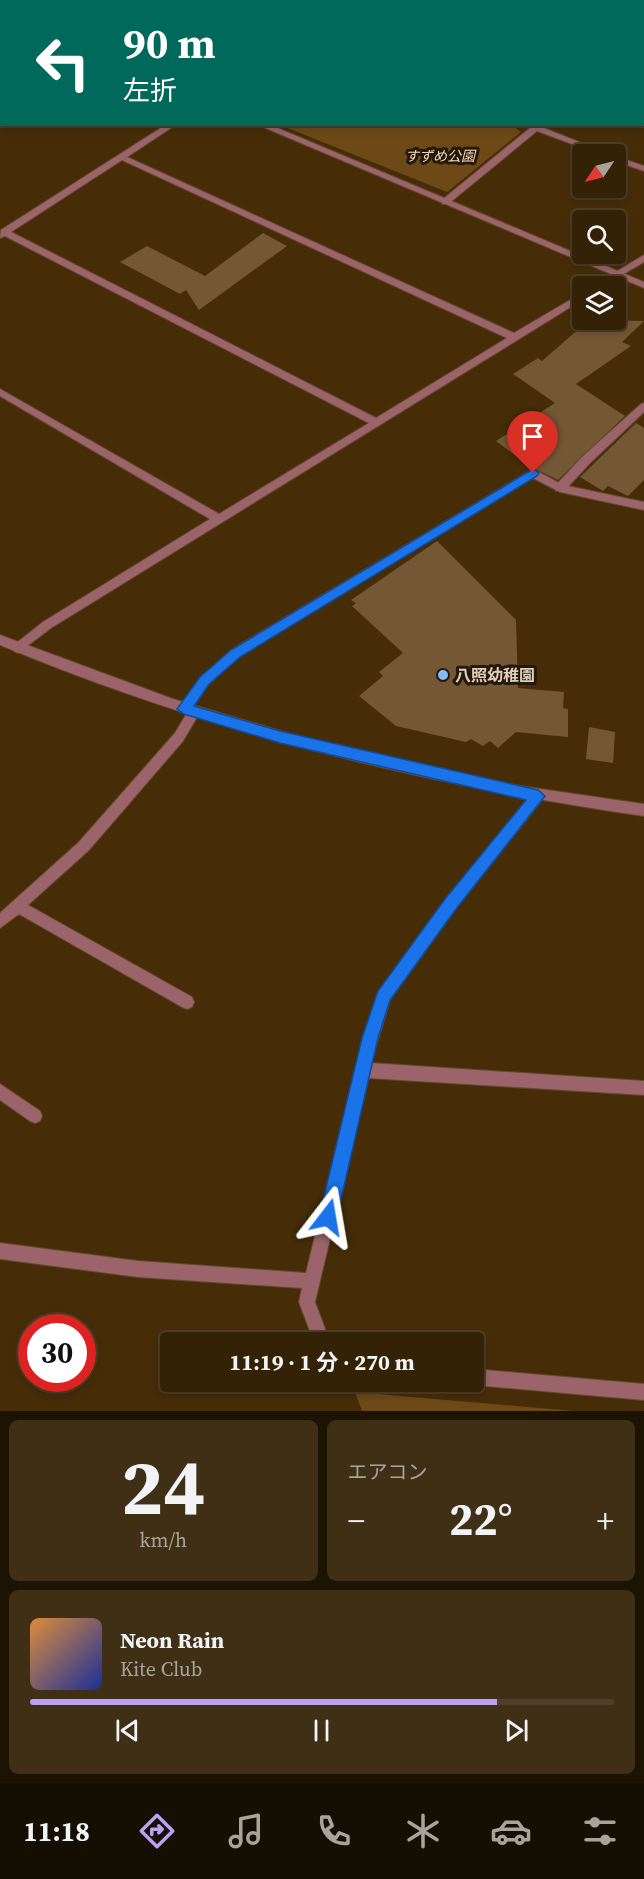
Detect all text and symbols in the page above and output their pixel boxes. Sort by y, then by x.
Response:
text: 90 m [123,14,216,72]
icon: left [24,24,102,102]
text: 左折 [123,72,177,109]
north arrow [572,144,626,198]
map controls [572,144,626,330]
park label: すずめ公園 [405,146,477,166]
button: search [572,210,626,264]
button: layers [572,276,626,330]
pin [507,411,558,473]
icon: arrive [516,420,549,453]
place label: 八照幼稚園 [455,664,535,686]
marker: 八照幼稚園 [436,668,450,682]
position arrow [296,1185,360,1249]
speed limit sign: 30 [18,1314,96,1392]
text: 11:19 · 1 分 · 270 m [229,1347,415,1377]
text: 24 [121,1433,206,1540]
text: エアコン [348,1458,428,1486]
text: 22° [449,1488,513,1550]
text: − [348,1498,365,1543]
text: + [596,1498,614,1543]
text: km/h [139,1526,187,1554]
text: Neon Rain [120,1625,224,1655]
text: Kite Club [120,1655,202,1683]
icon: previous [111,1714,144,1747]
icon: pause [305,1714,338,1747]
icon: next [500,1714,533,1747]
icon: directions [136,1810,178,1852]
icon: music [225,1810,267,1852]
icon: phone [313,1810,355,1852]
icon: climate [402,1810,444,1852]
icon: car [490,1810,532,1852]
icon: filters [579,1810,621,1852]
text: 11:18 [23,1813,90,1850]

